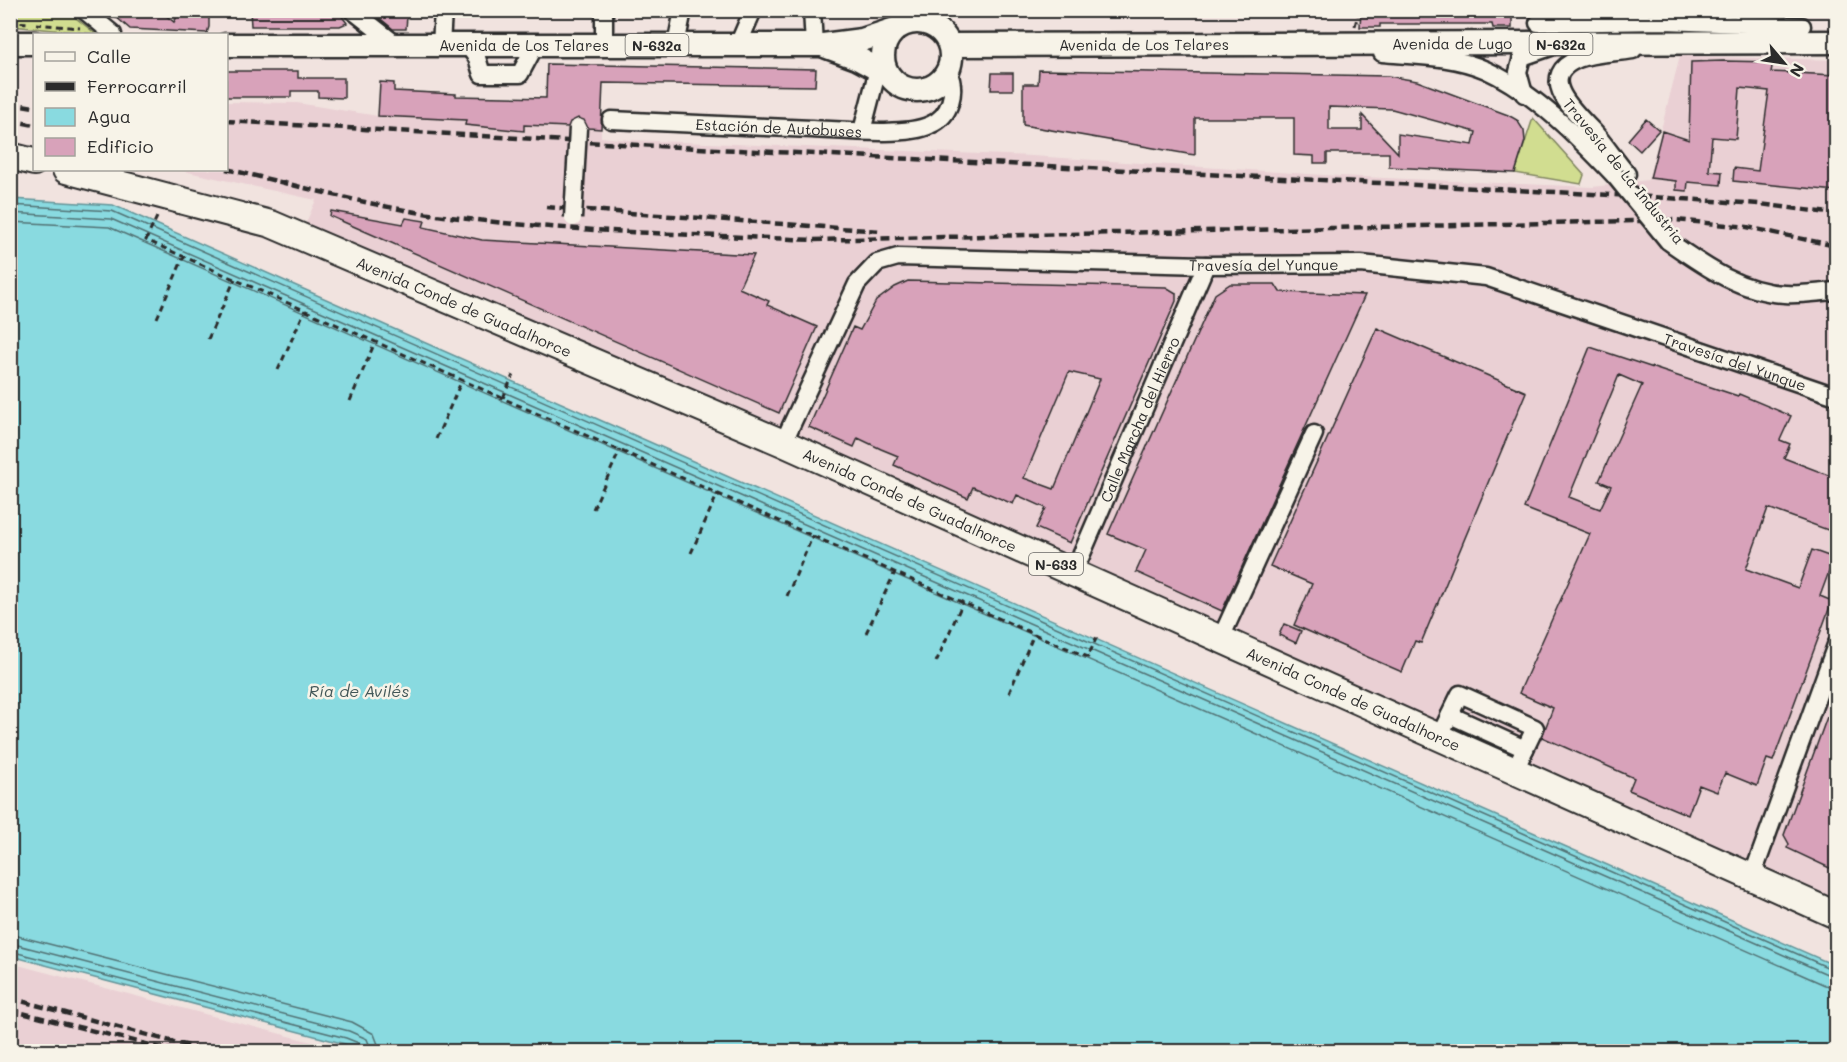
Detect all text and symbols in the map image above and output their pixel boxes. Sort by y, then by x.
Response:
legend [33,33,228,171]
street label: Avenida de Lugo [1392,33,1512,54]
road number: N-632a [1530,33,1592,55]
north arrow [1754,33,1814,93]
road number: N-632a [626,34,688,56]
street label: Avenida de Los Telares [1059,34,1229,55]
street label: Avenida de Los Telares [439,35,609,55]
text: Calle [87,44,131,68]
text: N [1785,60,1810,81]
text: Ferrocarril [87,74,187,98]
street label: Travesía de La Industria [1559,94,1689,248]
text: Agua [87,104,131,128]
street label: Estación de Autobuses [695,114,862,142]
text: Edificio [87,134,154,158]
street label: Avenida Conde de Guadalhorce [353,252,575,361]
street label: Travesía del Yunque [1189,254,1339,275]
street label: Travesía del Yunque [1661,328,1809,395]
street label: Calle Marcha del Hierro [1095,334,1184,505]
street label: Avenida Conde de Guadalhorce [800,443,1020,557]
road number: N-633 [1029,553,1083,575]
street label: Avenida Conde de Guadalhorce [1243,642,1464,755]
water label: Ría de Avilés [309,680,409,701]

